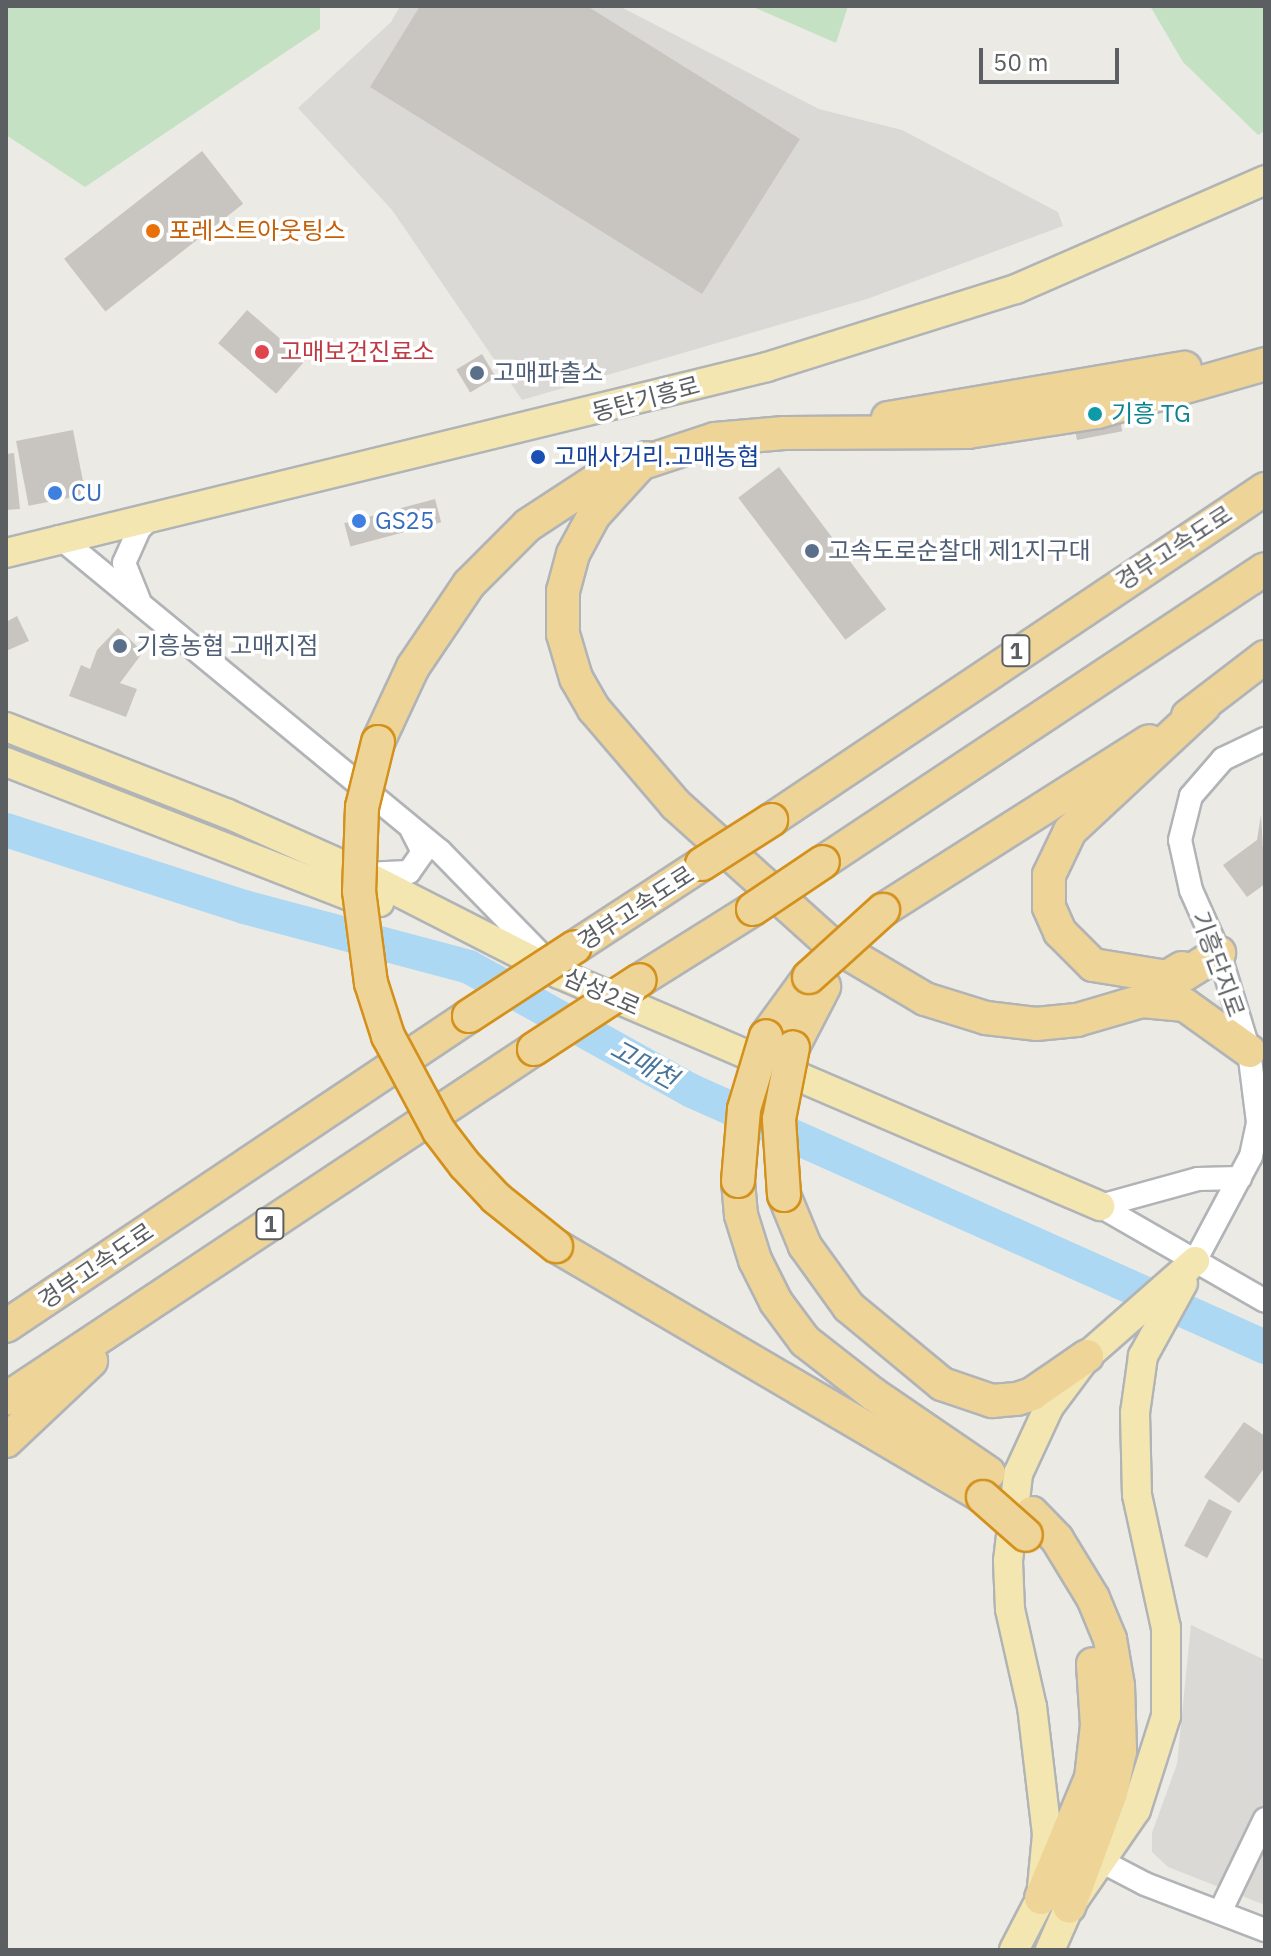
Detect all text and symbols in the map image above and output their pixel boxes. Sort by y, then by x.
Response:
scale bar [983,32,1123,82]
text: 50 m [993,46,1048,78]
place label: 포레스트아웃팅스 [169,217,346,245]
marker: 포레스트아웃팅스 [144,222,162,240]
place label: 고매보건진료소 [280,338,435,366]
marker: 고매보건진료소 [251,341,273,363]
place label: 고매파출소 [493,359,603,387]
marker: 고매파출소 [468,364,486,382]
street label: 동탄기흥로 [589,371,703,427]
place label: 기흥 TG [1111,400,1191,428]
marker: 기흥 TG [1086,405,1104,423]
place label: 고매사거리.고매농협 [554,443,759,471]
marker: 고매사거리.고매농협 [529,448,547,466]
place label: CU [71,479,102,507]
marker: CU [46,484,64,502]
street label: 경부고속도로 [1111,500,1237,596]
place label: GS25 [375,507,434,535]
marker: GS25 [350,512,368,530]
place label: 고속도로순찰대 제1지구대 [828,537,1091,565]
marker: 고속도로순찰대 제1지구대 [803,542,821,560]
place label: 기흥농협 고매지점 [136,632,318,660]
road number: 1 [1000,633,1032,669]
marker: 기흥농협 고매지점 [111,637,129,655]
street label: 경부고속도로 [573,860,699,956]
street label: 기흥단지로 [1186,907,1250,1021]
street label: 삼성2로 [559,962,645,1022]
water label: 고매천 [605,1033,683,1095]
road number: 1 [254,1206,286,1242]
street label: 경부고속도로 [33,1217,159,1315]

